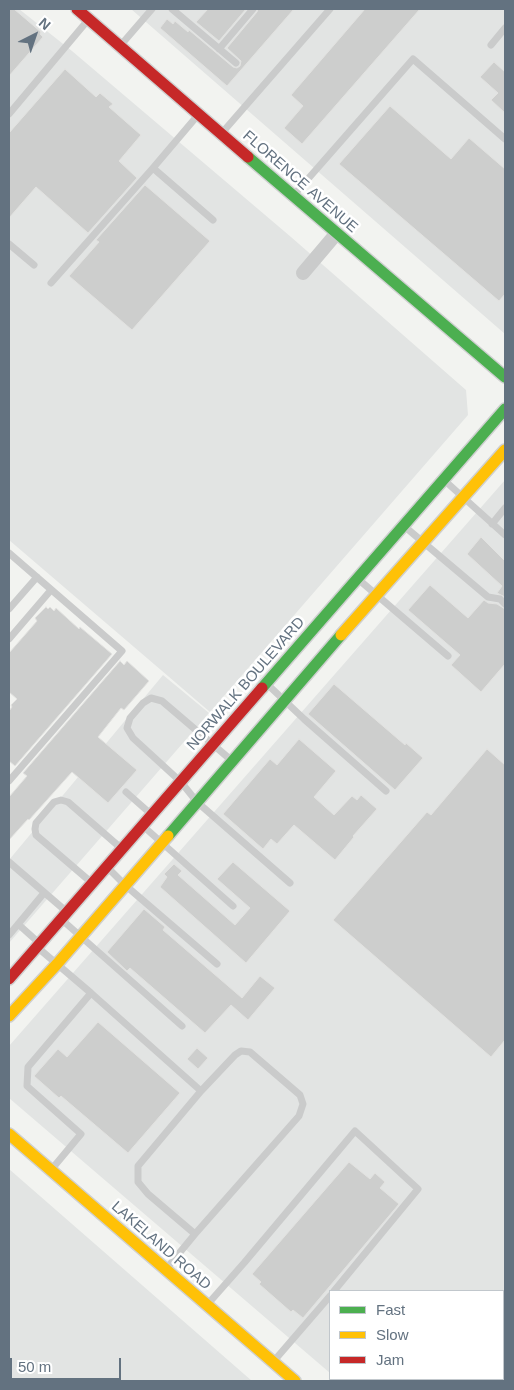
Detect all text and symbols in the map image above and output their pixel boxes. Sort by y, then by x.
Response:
north arrow [10,10,60,60]
text: N [36,14,54,33]
street label: FLORENCE AVENUE [239,127,361,237]
street label: NORWALK BOULEVARD [183,614,309,754]
street label: LAKELAND ROAD [108,1198,214,1294]
legend [329,1290,504,1380]
text: Fast [376,1301,405,1318]
text: Slow [376,1326,409,1343]
scale bar [12,1348,124,1380]
text: Jam [376,1351,404,1368]
text: 50 m [18,1358,51,1375]

